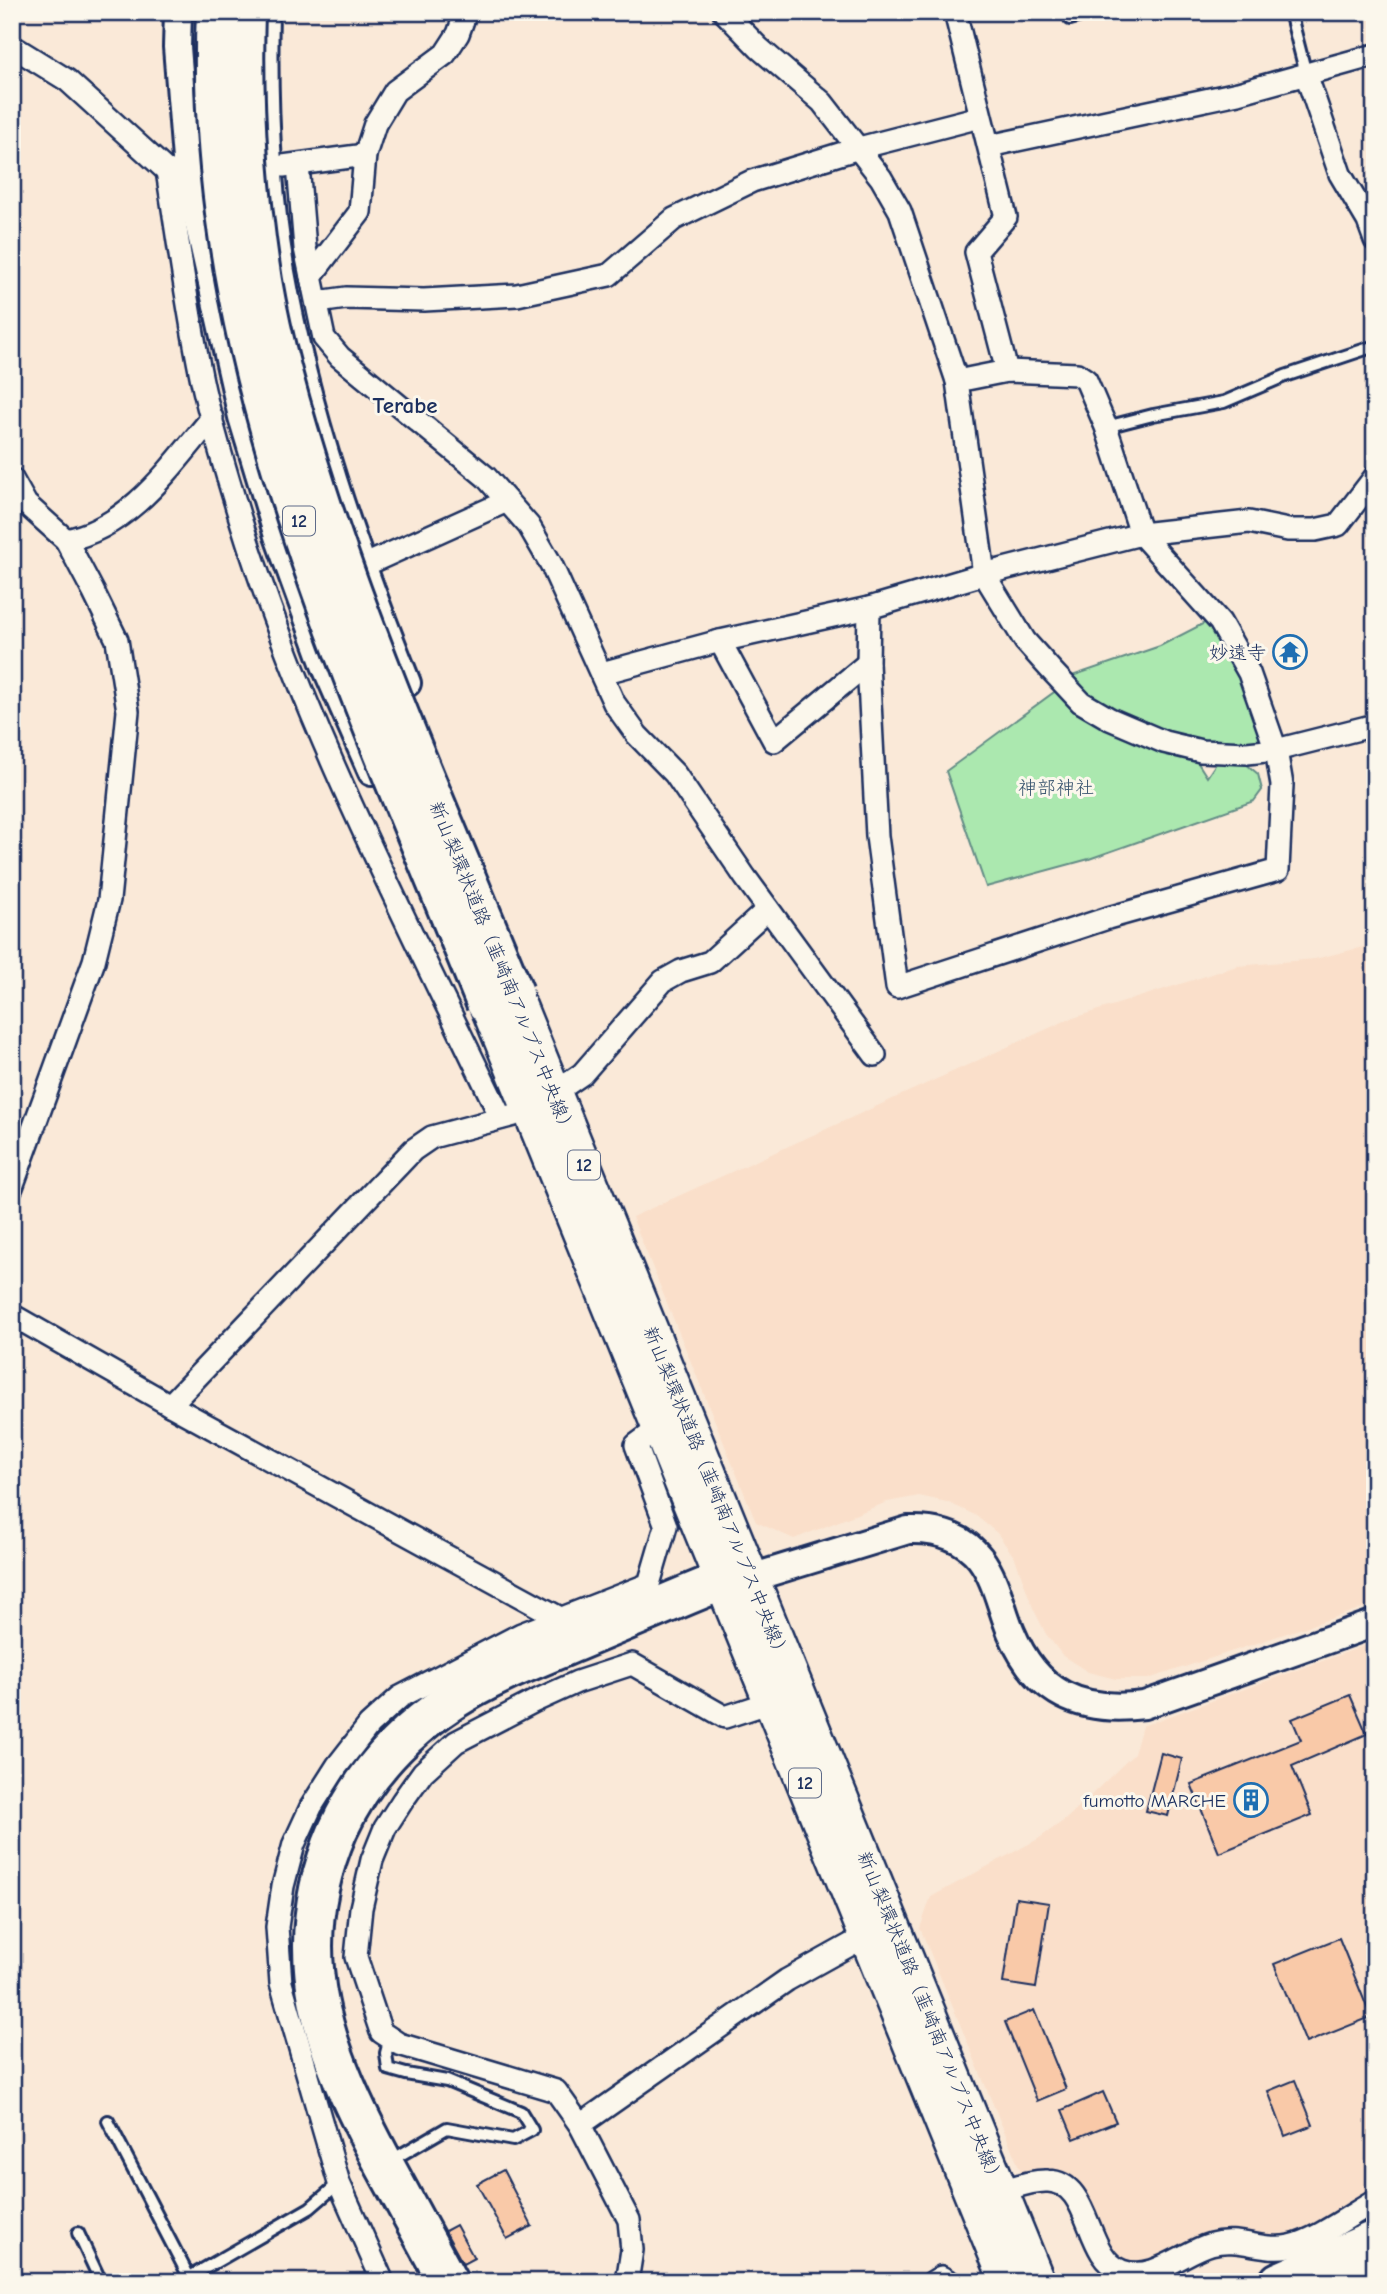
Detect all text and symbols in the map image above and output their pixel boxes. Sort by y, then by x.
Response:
district label: Terabe [372,392,438,419]
road number: 12 [283,506,315,536]
temple icon: 妙遠寺 [1271,633,1309,671]
place label: 妙遠寺 [1209,642,1266,664]
park label: 神部神社 [1018,777,1094,799]
street label: 新山梨環状道路（韮崎南アルプス中央線） [425,798,580,1139]
road number: 12 [568,1150,600,1180]
street label: 新山梨環状道路（韮崎南アルプス中央線） [639,1323,794,1664]
road number: 12 [789,1768,821,1798]
building icon: fumotto MARCHE [1232,1781,1270,1819]
place label: fumotto MARCHE [1083,1790,1226,1812]
street label: 新山梨環状道路（韮崎南アルプス中央線） [853,1848,1008,2189]

